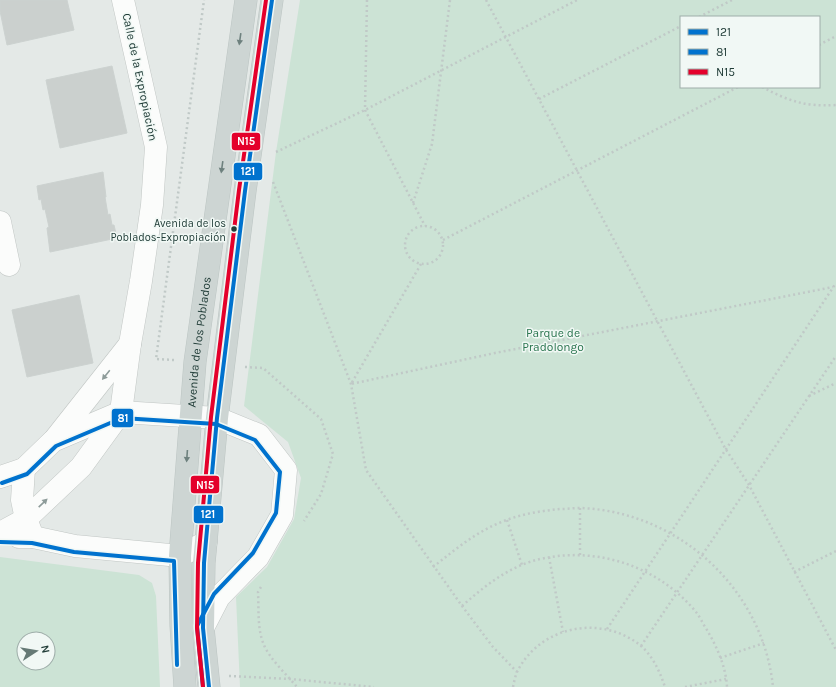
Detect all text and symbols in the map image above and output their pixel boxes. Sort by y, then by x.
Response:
street label: Calle de la Expropiación [120,12,160,142]
legend [680,16,820,88]
text: 121 [716,25,731,39]
one-way arrow [237,33,243,45]
text: 81 [716,45,727,59]
text: N15 [716,65,735,79]
line badge: N15 [231,132,261,151]
text: N15 [237,135,255,148]
one-way arrow [219,161,225,173]
line badge: 121 [233,162,263,181]
text: 121 [241,165,255,178]
place label: Avenida de los Poblados-Expropiación [111,217,226,244]
marker: Avenida de los Poblados-Expropiación [229,224,239,234]
street label: Avenida de los Poblados [185,276,214,408]
park label: Parque de Pradolongo [522,326,584,354]
one-way arrow [101,369,110,380]
line badge: 81 [111,408,134,428]
text: 81 [117,412,129,425]
one-way arrow [184,450,191,462]
line badge: N15 [190,475,220,494]
text: N15 [196,479,214,492]
one-way arrow [38,498,48,508]
line badge: 121 [193,505,224,524]
text: 121 [201,508,215,521]
north arrow [16,631,56,671]
text: N [38,644,52,654]

